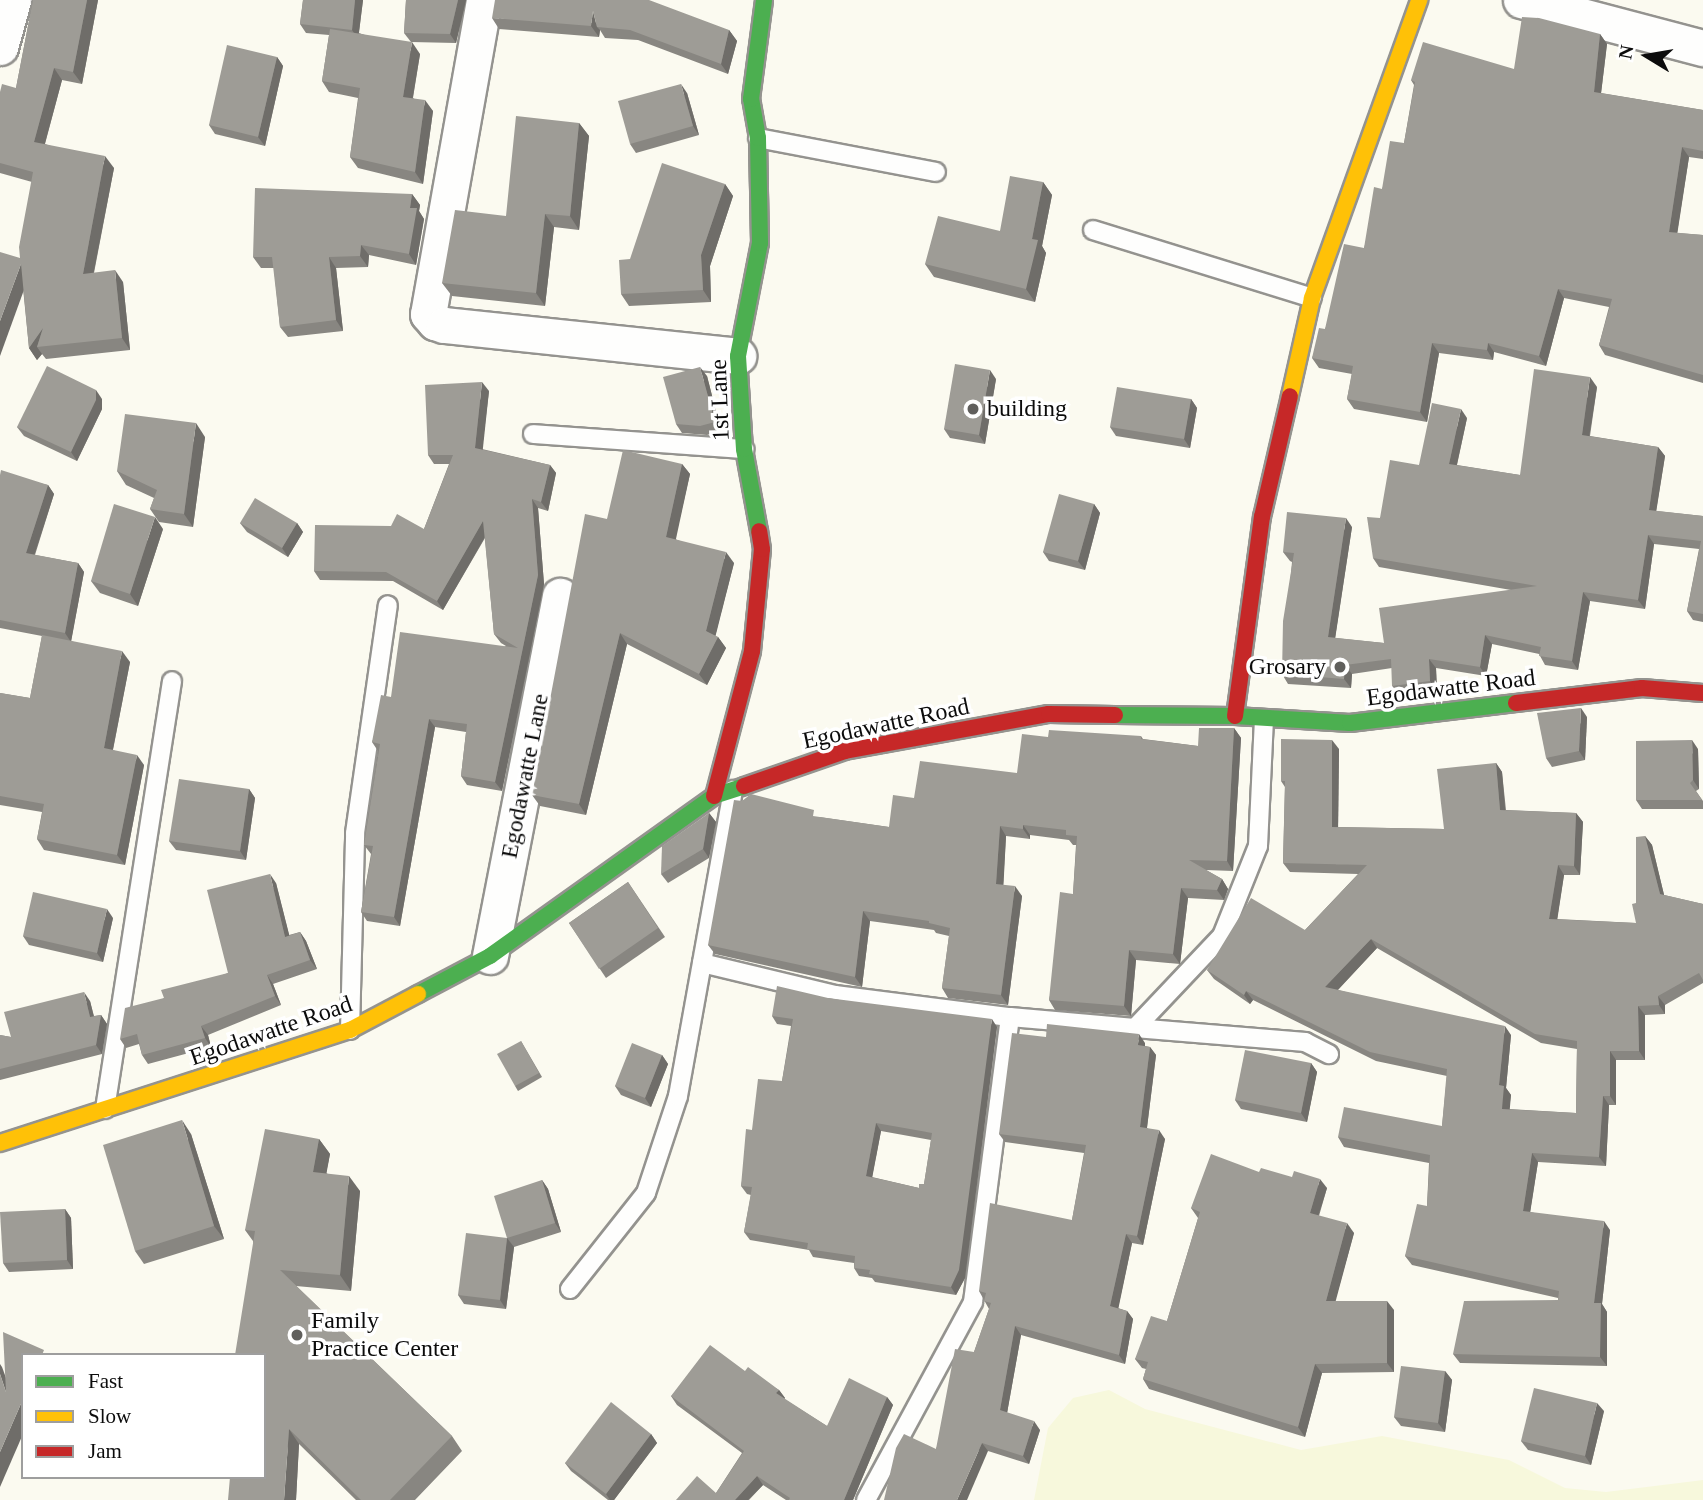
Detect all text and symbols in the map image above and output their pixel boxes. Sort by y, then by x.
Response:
north arrow [1612,21,1682,91]
text: N [1614,43,1638,61]
street label: 1st Lane [704,359,736,441]
place label: building [987,395,1067,423]
marker: building [965,401,981,417]
place label: Grosary [1249,653,1326,681]
marker: Grosary [1332,659,1348,675]
street label: Egodawatte Road [1365,663,1537,713]
street label: Egodawatte Lane [495,691,555,861]
street label: Egodawatte Road [800,692,972,756]
street label: Egodawatte Road [186,990,356,1072]
place label: Family Practice Center [311,1307,458,1363]
marker: Family Practice Center [289,1327,305,1343]
legend [21,1353,266,1479]
text: Fast [88,1369,123,1393]
text: Slow [88,1404,131,1428]
text: Jam [88,1439,122,1463]

